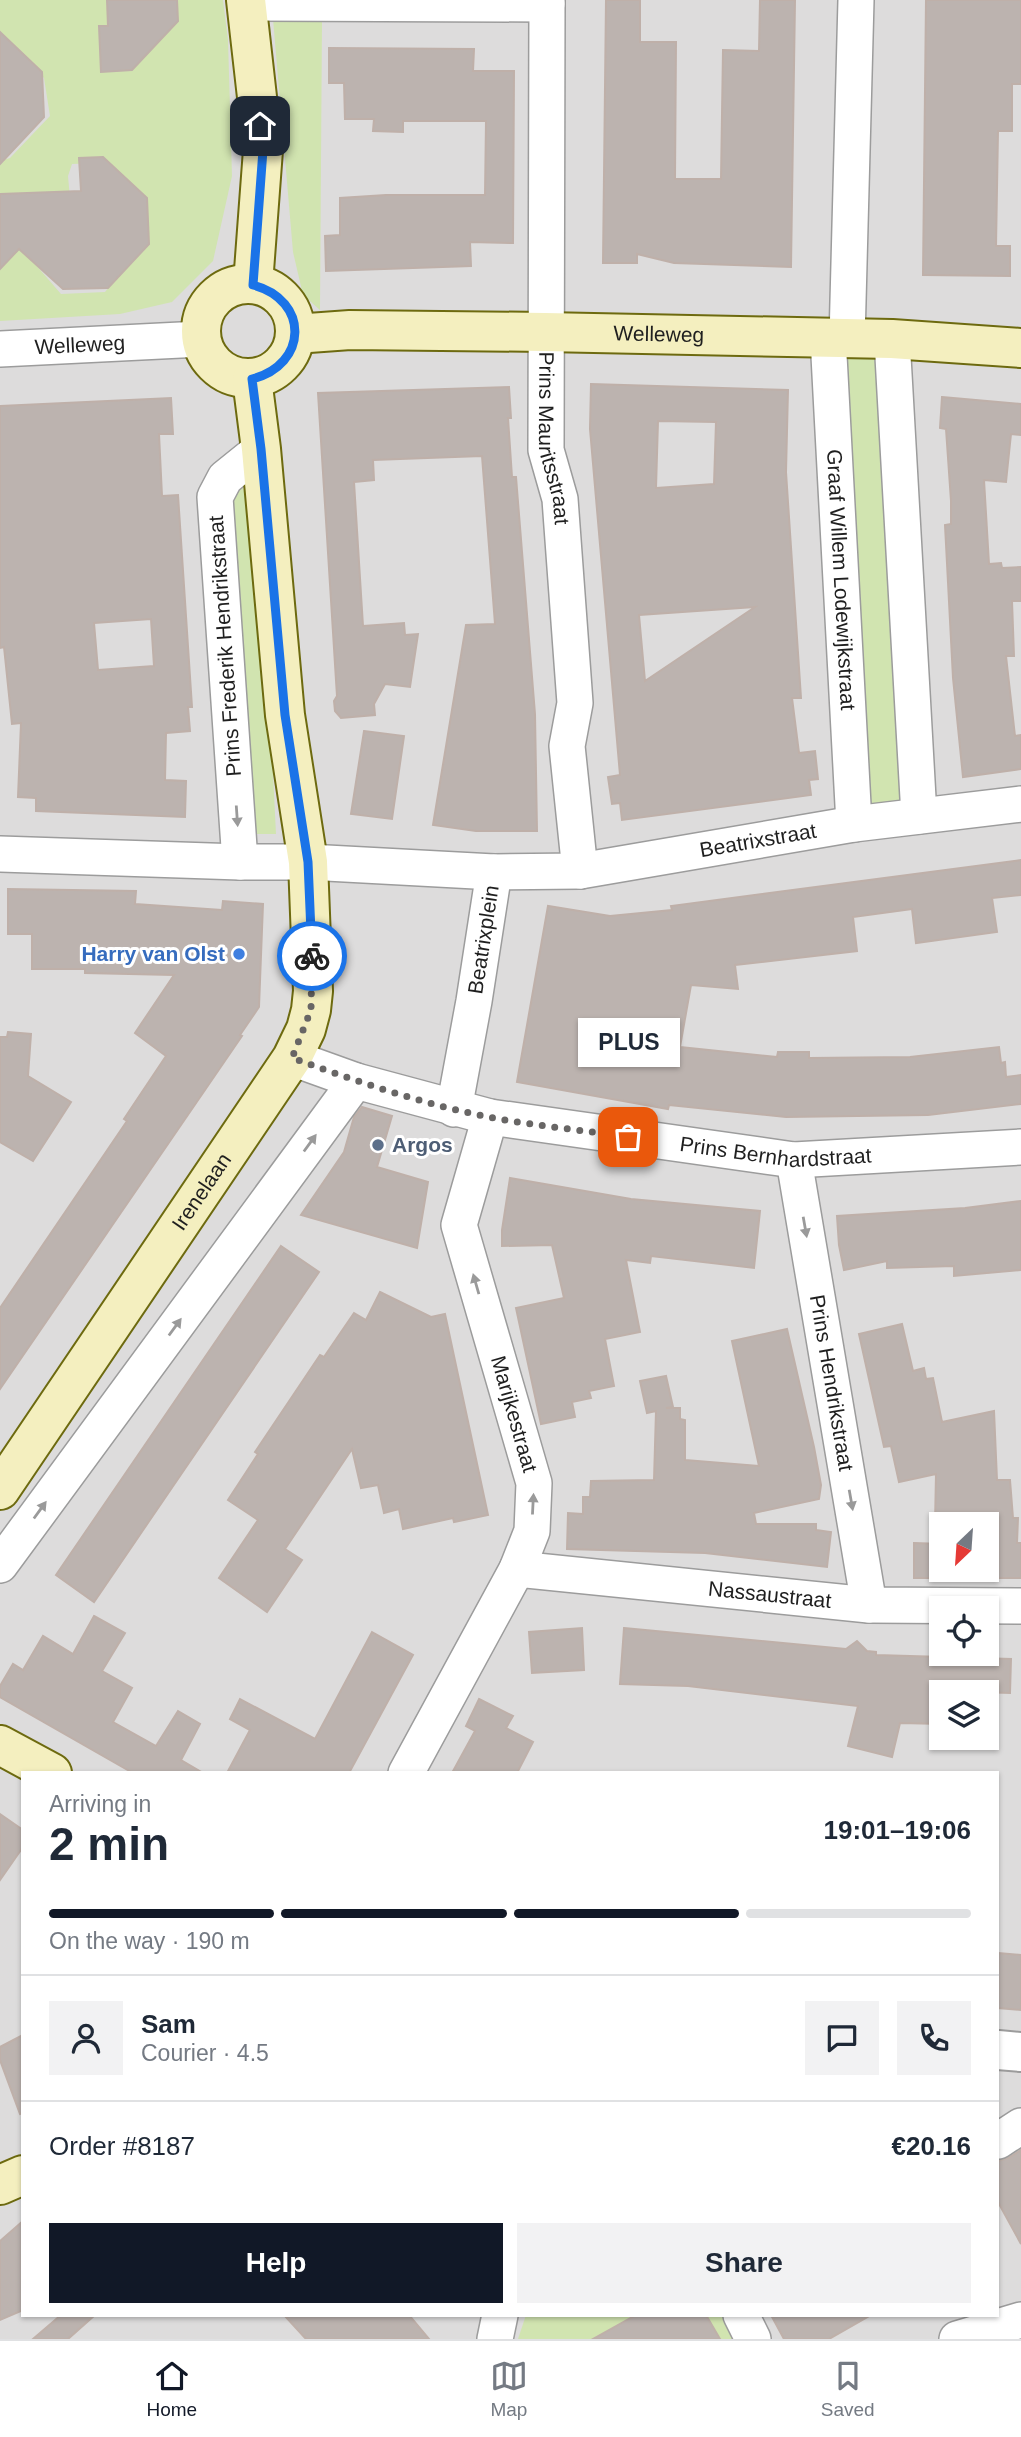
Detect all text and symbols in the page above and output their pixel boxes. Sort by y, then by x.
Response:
pin [230,96,290,156]
icon: home [241,107,279,145]
street label: Welleweg [613,321,704,346]
street label: Welleweg [34,331,126,358]
street label: Prins Mauritsstraat [535,351,574,526]
street label: Graaf Willem Lodewijkstraat [823,448,860,711]
street label: Prins Frederik Hendrikstraat [204,515,245,777]
one-way arrow [232,805,243,827]
street label: Beatrixstraat [698,819,818,861]
street label: Beatrixplein [463,883,503,996]
courier [277,921,347,991]
icon: bike [293,937,331,975]
place label: Harry van Olst [81,942,225,965]
marker: Harry van Olst [231,946,247,962]
callout: PLUS [577,1018,679,1067]
text: PLUS [598,1029,660,1055]
pin [598,1107,658,1167]
icon: bag [609,1118,647,1156]
street label: Prins Bernhardstraat [678,1132,872,1171]
place label: Argos [392,1133,453,1156]
one-way arrow [303,1134,317,1153]
marker: Argos [370,1137,386,1153]
street label: Irenelaan [167,1149,235,1234]
one-way arrow [800,1216,811,1238]
one-way arrow [471,1273,481,1294]
street label: Prins Hendrikstraat [806,1293,858,1473]
one-way arrow [168,1318,182,1336]
street label: Marijkestraat [487,1353,542,1475]
one-way arrow [846,1489,857,1511]
one-way arrow [528,1492,539,1514]
one-way arrow [33,1501,47,1519]
north arrow [929,1512,999,1582]
map controls [929,1512,999,1750]
street label: Nassaustraat [707,1577,833,1612]
button: locate [929,1596,999,1666]
button: layers [929,1680,999,1750]
text: Arriving in [49,1791,151,1817]
text: 19:01–19:06 [824,1815,971,1845]
text: 2 min [49,1818,169,1870]
text: On the way · 190 m [49,1928,250,1954]
button: person [49,2001,123,2075]
button: chat [805,2001,879,2075]
button: phone [897,2001,971,2075]
text: Sam [141,2009,196,2039]
text: Courier · 4.5 [141,2040,269,2066]
text: Order #8187 [49,2131,195,2161]
text: €20.16 [891,2131,971,2161]
button: Help [49,2223,503,2303]
button: Share [517,2223,971,2303]
tab: Home [146,2357,197,2421]
tab: Map [490,2357,528,2421]
tab: Saved [821,2357,875,2421]

